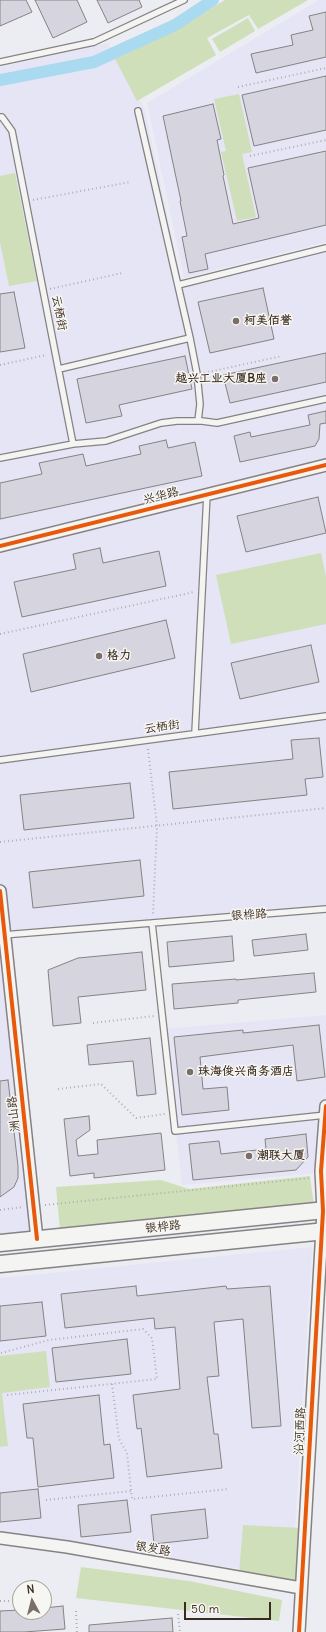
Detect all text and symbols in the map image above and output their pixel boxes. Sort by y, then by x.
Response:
street label: 云栖街 [48,294,70,332]
place label: 柯美佰誉 [244,314,292,328]
marker: 柯美佰誉 [231,316,241,326]
place label: 越兴工业大厦B座 [175,372,267,386]
marker: 越兴工业大厦B座 [270,374,280,384]
street label: 兴华路 [142,485,180,507]
place label: 格力 [107,649,131,663]
marker: 格力 [94,651,104,661]
street label: 云栖街 [143,717,181,737]
street label: 银桦路 [231,907,267,923]
place label: 珠海俊兴商务酒店 [198,1065,294,1079]
marker: 珠海俊兴商务酒店 [185,1067,195,1077]
street label: 洲山路 [5,1095,23,1133]
place label: 潮联大厦 [257,1149,305,1163]
marker: 潮联大厦 [244,1151,254,1161]
street label: 银桦路 [144,1218,182,1236]
street label: 沿河西路 [292,1407,308,1455]
street label: 银发路 [134,1539,172,1559]
north arrow [12,1580,52,1620]
text: N [26,1582,35,1596]
scale bar [186,1594,273,1620]
text: 50 m [191,1601,219,1616]

